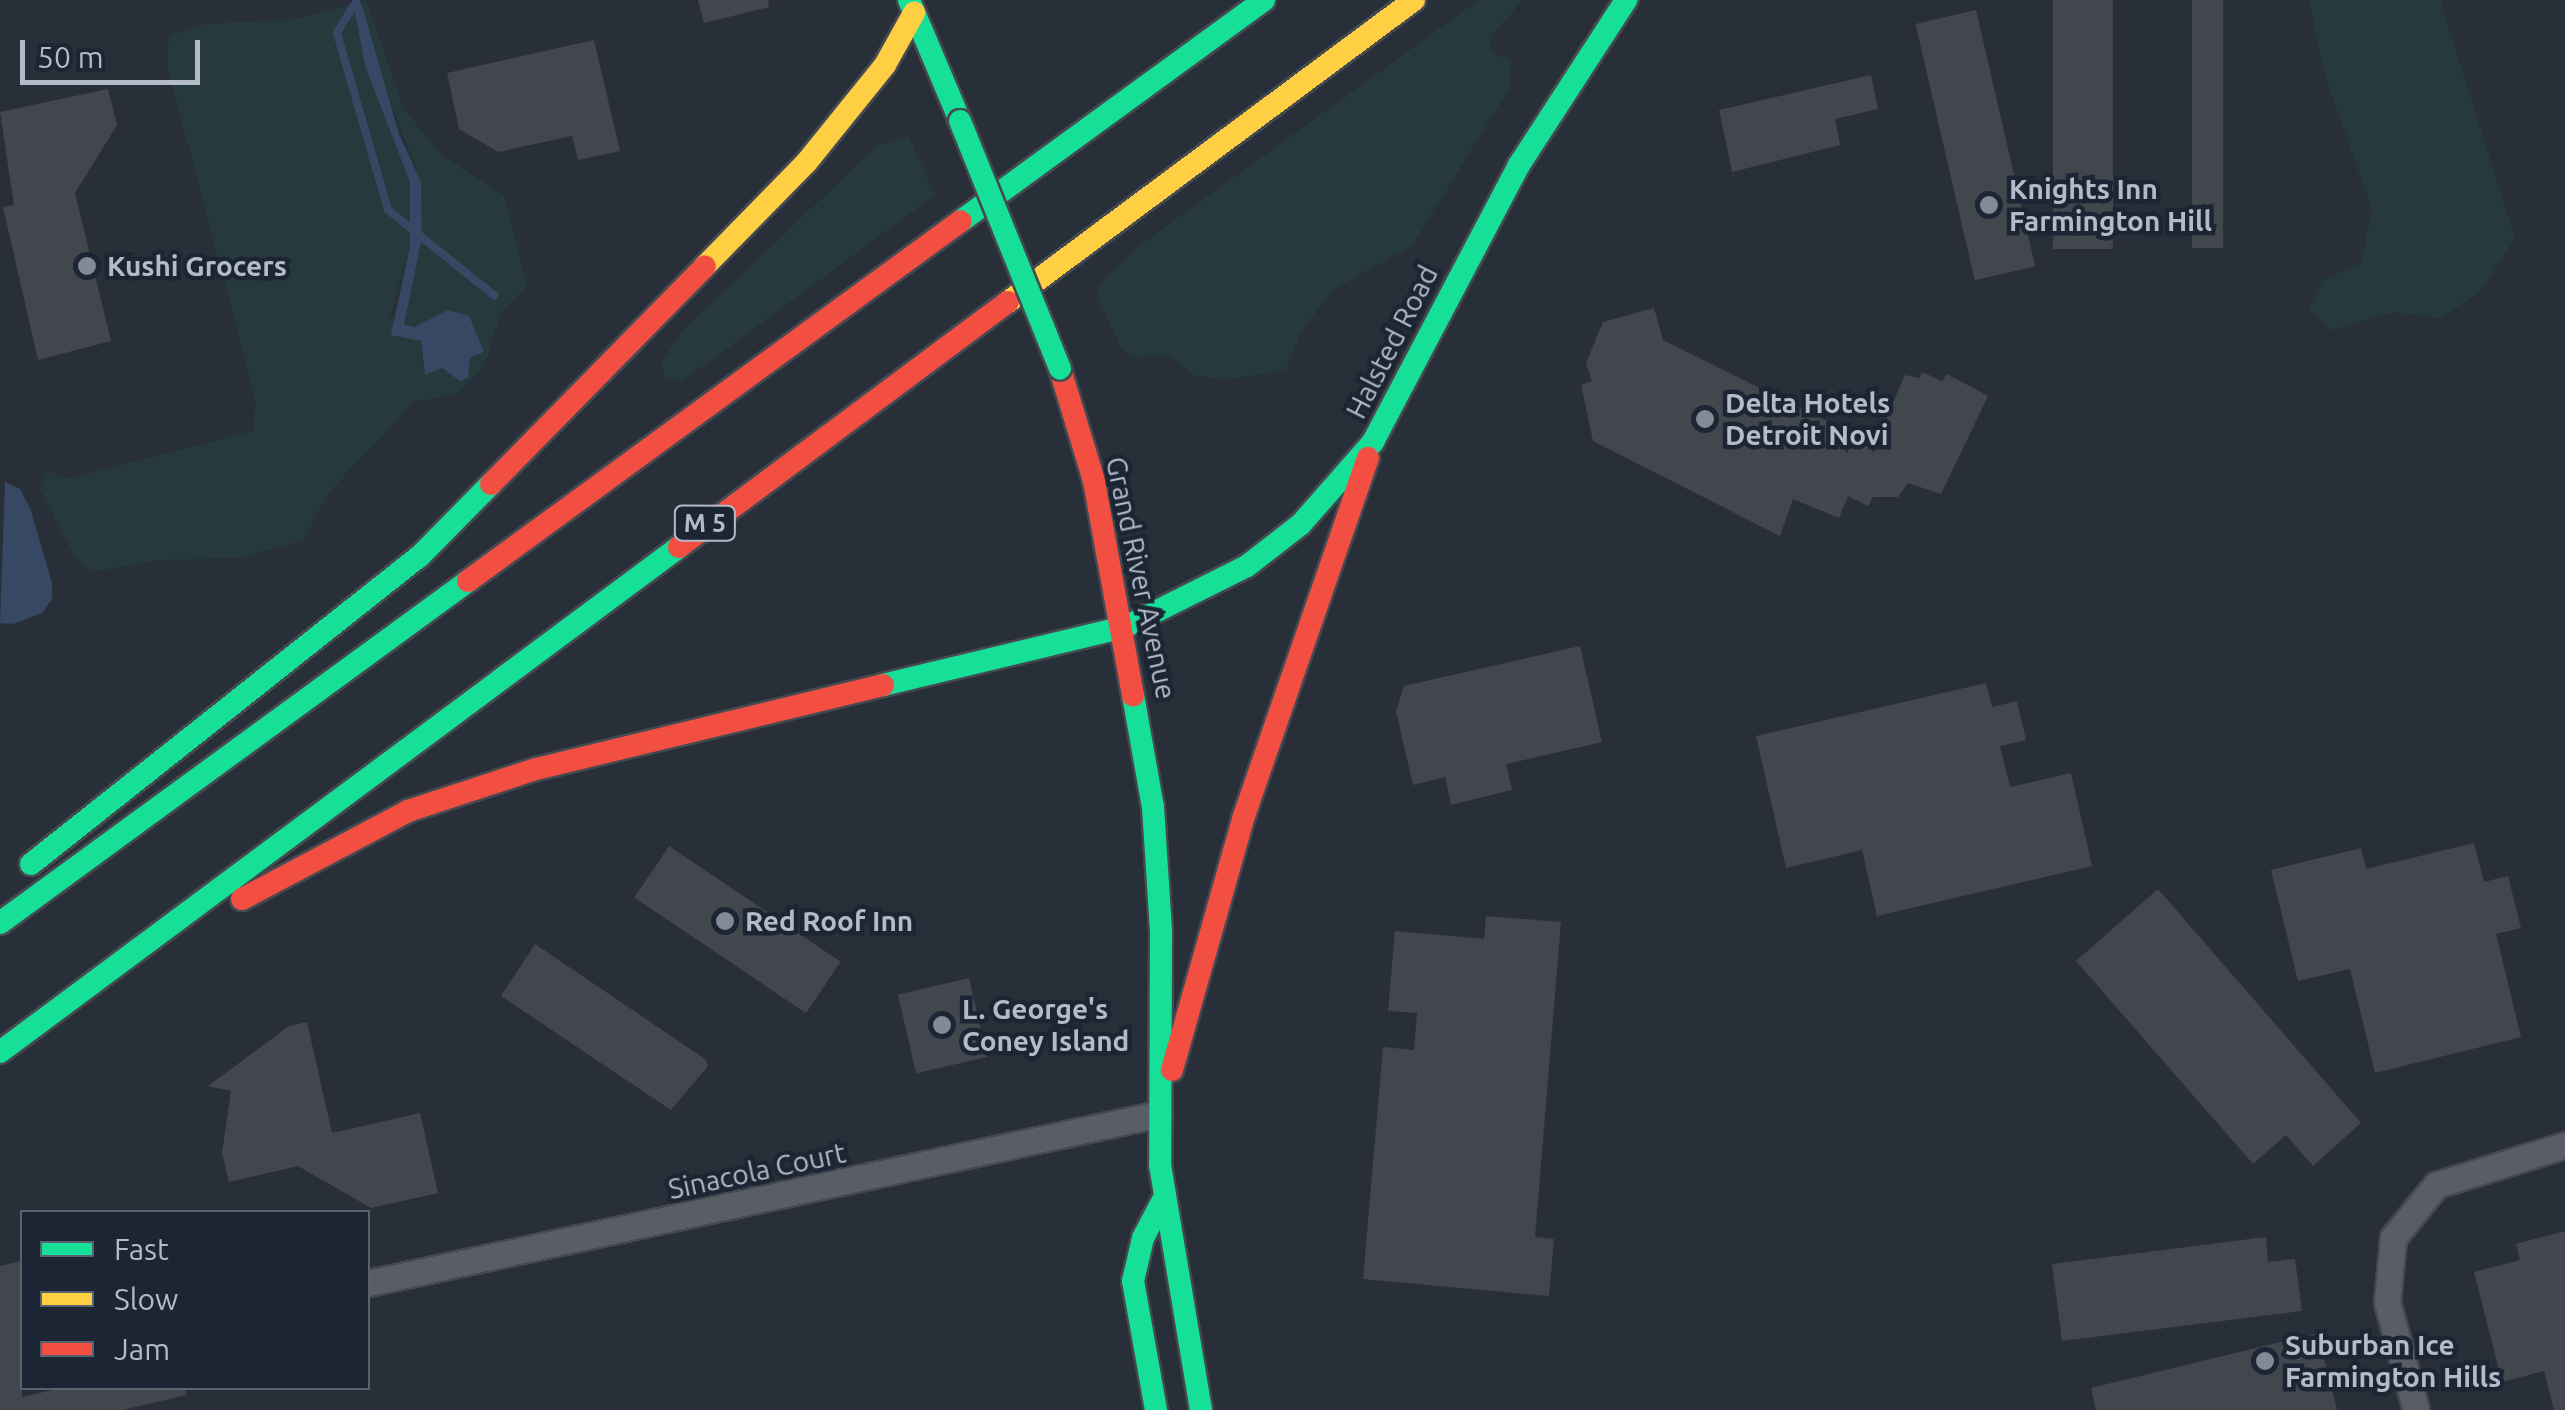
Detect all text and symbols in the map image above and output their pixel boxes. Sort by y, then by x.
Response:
scale bar [25,20,205,82]
text: 50 m [37,40,104,74]
place label: Knights Inn Farmington Hill [2009,172,2212,238]
marker: Knights Inn Farmington Hill [1978,194,2000,216]
place label: Kushi Grocers [107,249,287,283]
marker: Kushi Grocers [76,255,98,277]
street label: Halsted Road [1339,260,1445,424]
place label: Delta Hotels Detroit Novi [1725,386,1890,452]
marker: Delta Hotels Detroit Novi [1694,408,1716,430]
street label: Grand River Avenue [1099,454,1183,702]
road number: M 5 [672,503,738,543]
place label: Red Roof Inn [745,904,913,938]
marker: Red Roof Inn [714,910,736,932]
place label: L. George's Coney Island [962,992,1129,1058]
marker: L. George's Coney Island [931,1014,953,1036]
street label: Sinacola Court [665,1136,849,1206]
legend [20,1210,370,1390]
text: Fast [114,1232,169,1266]
text: Slow [114,1282,178,1316]
place label: Suburban Ice Farmington Hills [2285,1328,2501,1394]
text: Jam [114,1332,170,1366]
marker: Suburban Ice Farmington Hills [2254,1350,2276,1372]

